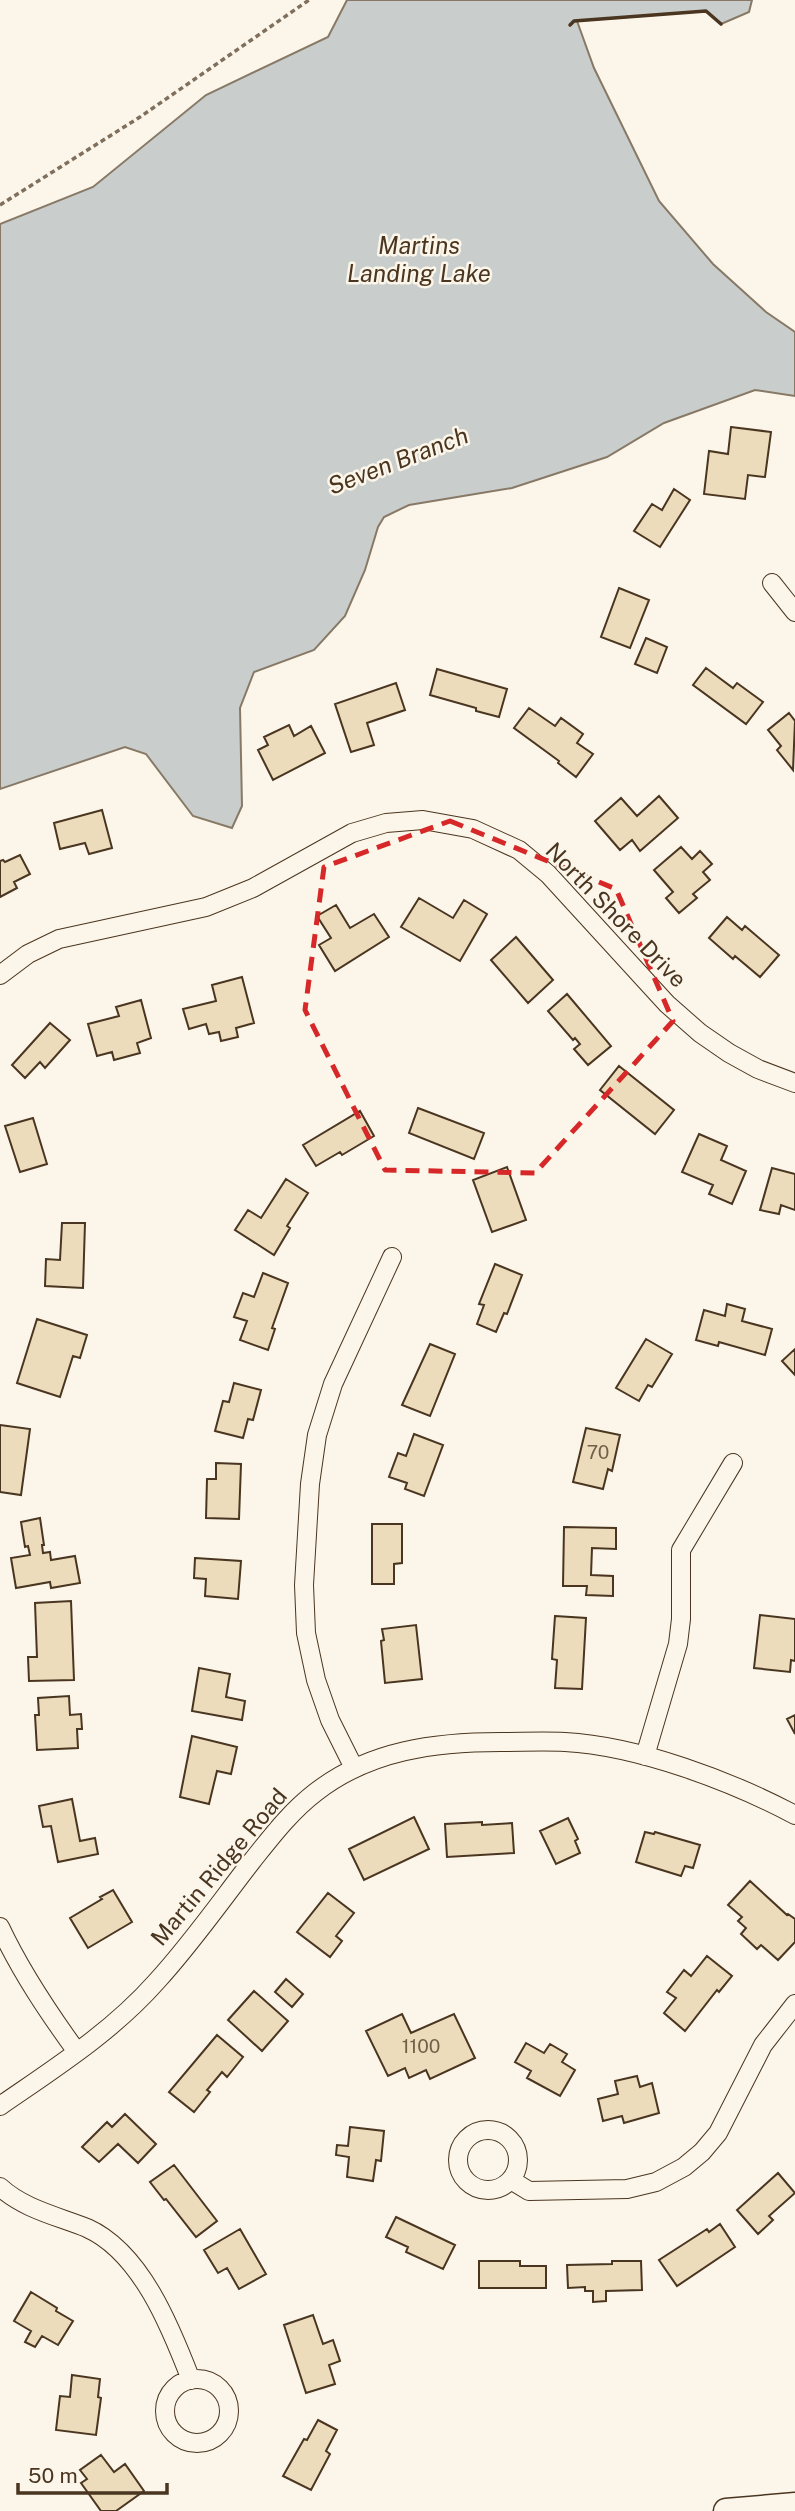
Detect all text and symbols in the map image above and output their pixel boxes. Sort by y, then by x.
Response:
water label: Martins Landing Lake [347,231,491,287]
water label: Seven Branch [323,420,472,500]
street label: North Shore Drive [540,837,692,993]
house number: 70 [587,1441,609,1463]
street label: Martin Ridge Road [145,1783,292,1951]
house number: 1100 [402,2035,440,2057]
scale bar [18,2452,166,2496]
text: 50 m [28,2463,78,2488]

